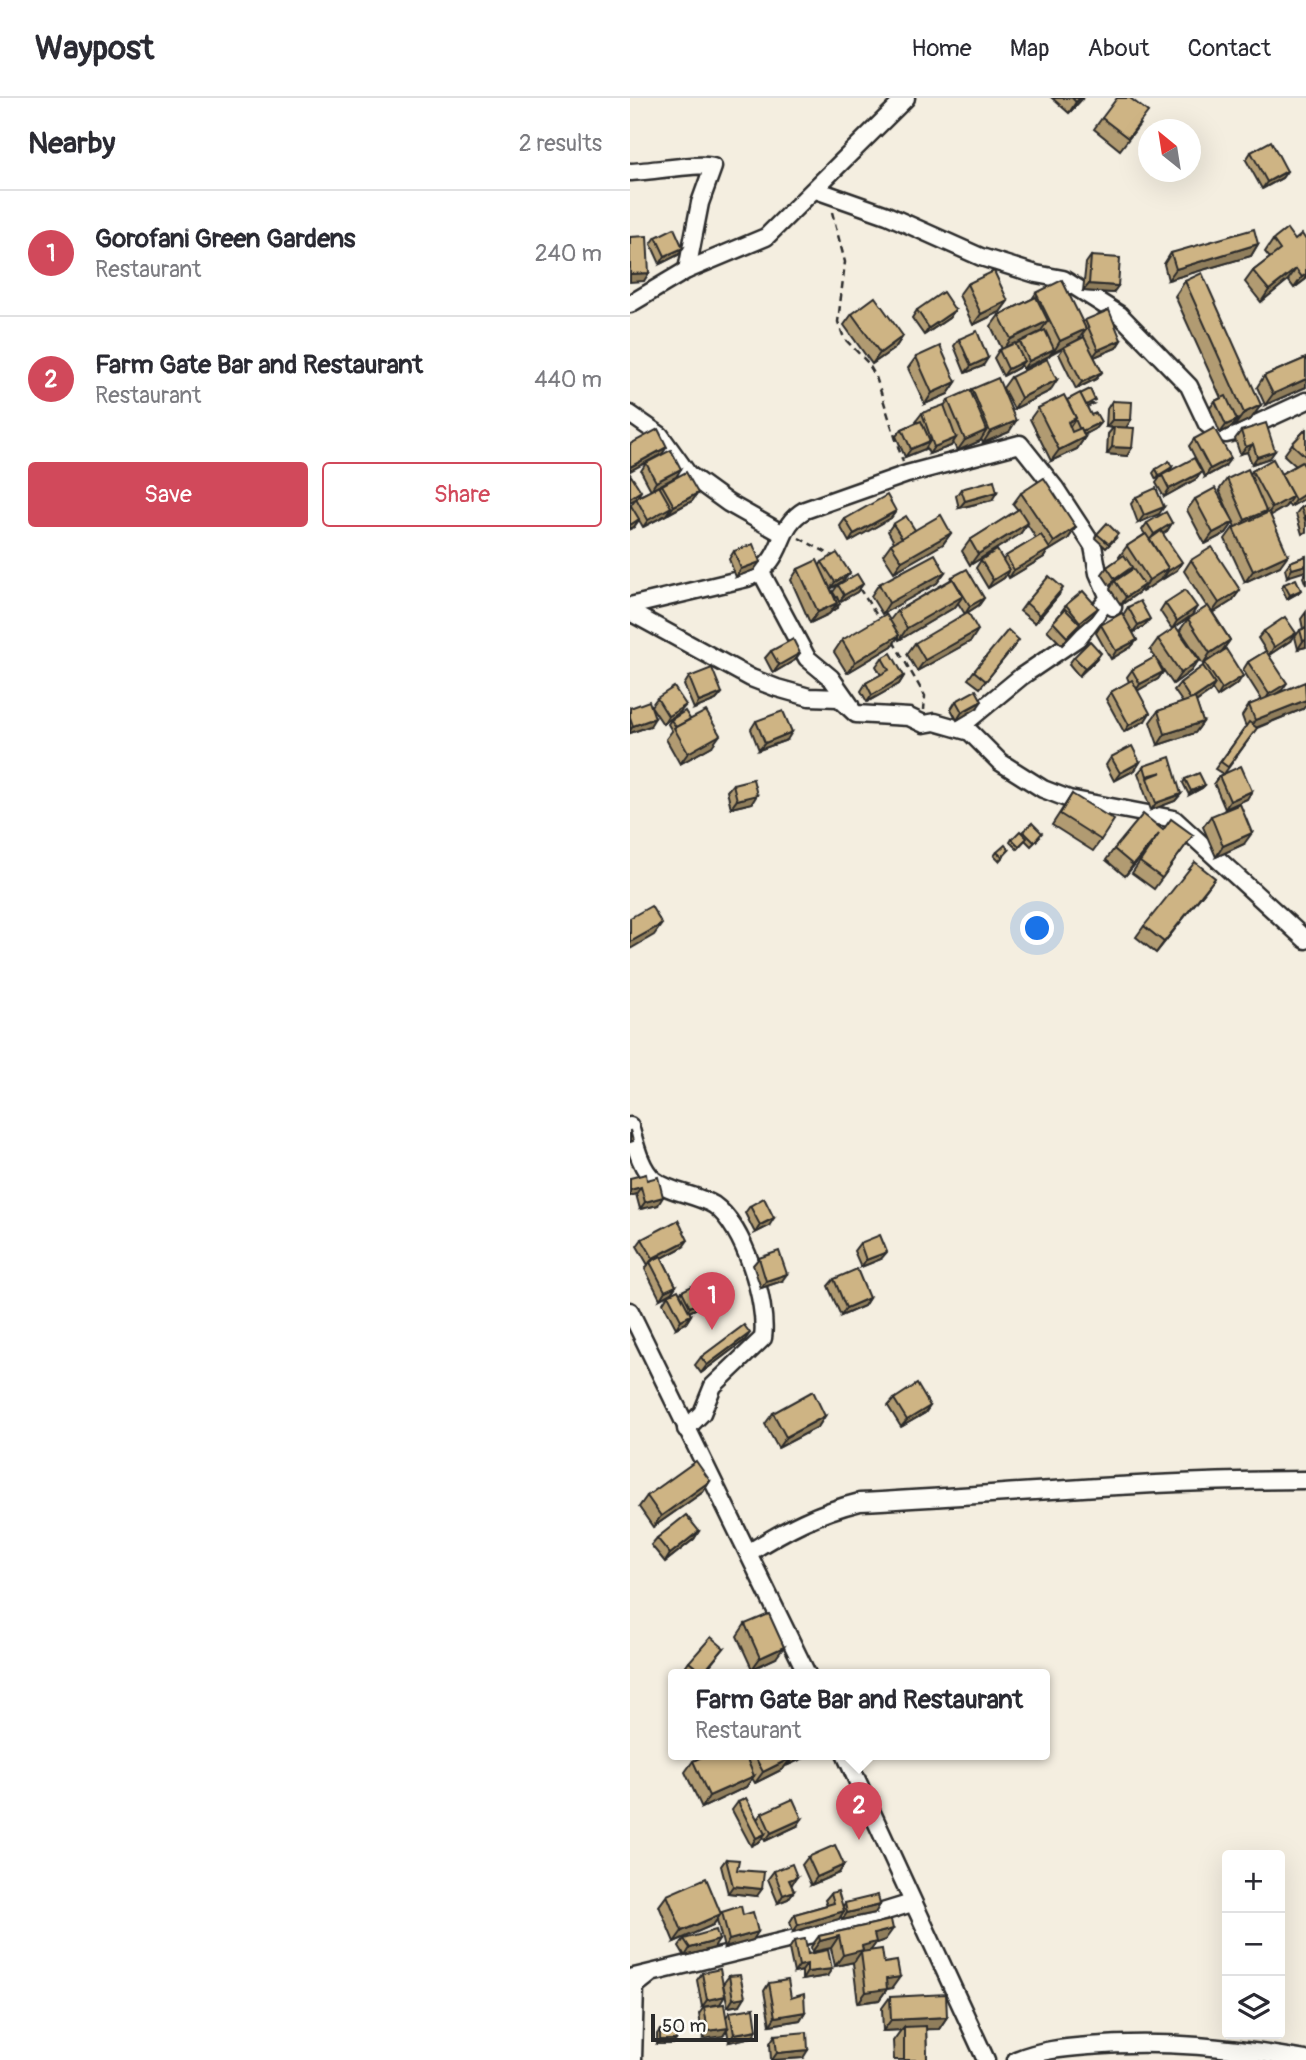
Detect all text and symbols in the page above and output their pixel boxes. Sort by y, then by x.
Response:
text: Waypost [35,28,154,69]
text: Home [911,34,972,63]
text: Map [1010,34,1050,63]
text: About [1088,34,1150,63]
text: Contact [1188,34,1271,63]
north arrow [1138,119,1201,182]
text: Nearby [28,125,115,162]
text: 2 results [519,129,602,158]
text: Gorofani Green Gardens [95,223,355,255]
text: 1 [47,239,56,268]
text: 240 m [535,239,602,268]
text: Restaurant [95,255,201,284]
text: Farm Gate Bar and Restaurant [95,349,423,381]
text: 2 [45,365,57,394]
text: 440 m [534,365,602,394]
text: Restaurant [95,381,201,410]
button: Save [28,462,308,527]
button: Share [322,462,602,527]
your location [1020,911,1054,945]
pin: 1 [689,1272,735,1330]
popup [668,1669,1050,1760]
text: Farm Gate Bar and Restaurant [695,1684,1023,1716]
text: Restaurant [695,1716,801,1745]
pin: 2 [836,1782,882,1840]
map controls [1222,1850,1285,2039]
button: + [1222,1850,1285,1913]
button: − [1222,1913,1285,1976]
button: layers [1222,1976,1285,2039]
scale bar [651,2011,758,2043]
text: 50 m [662,2014,706,2038]

